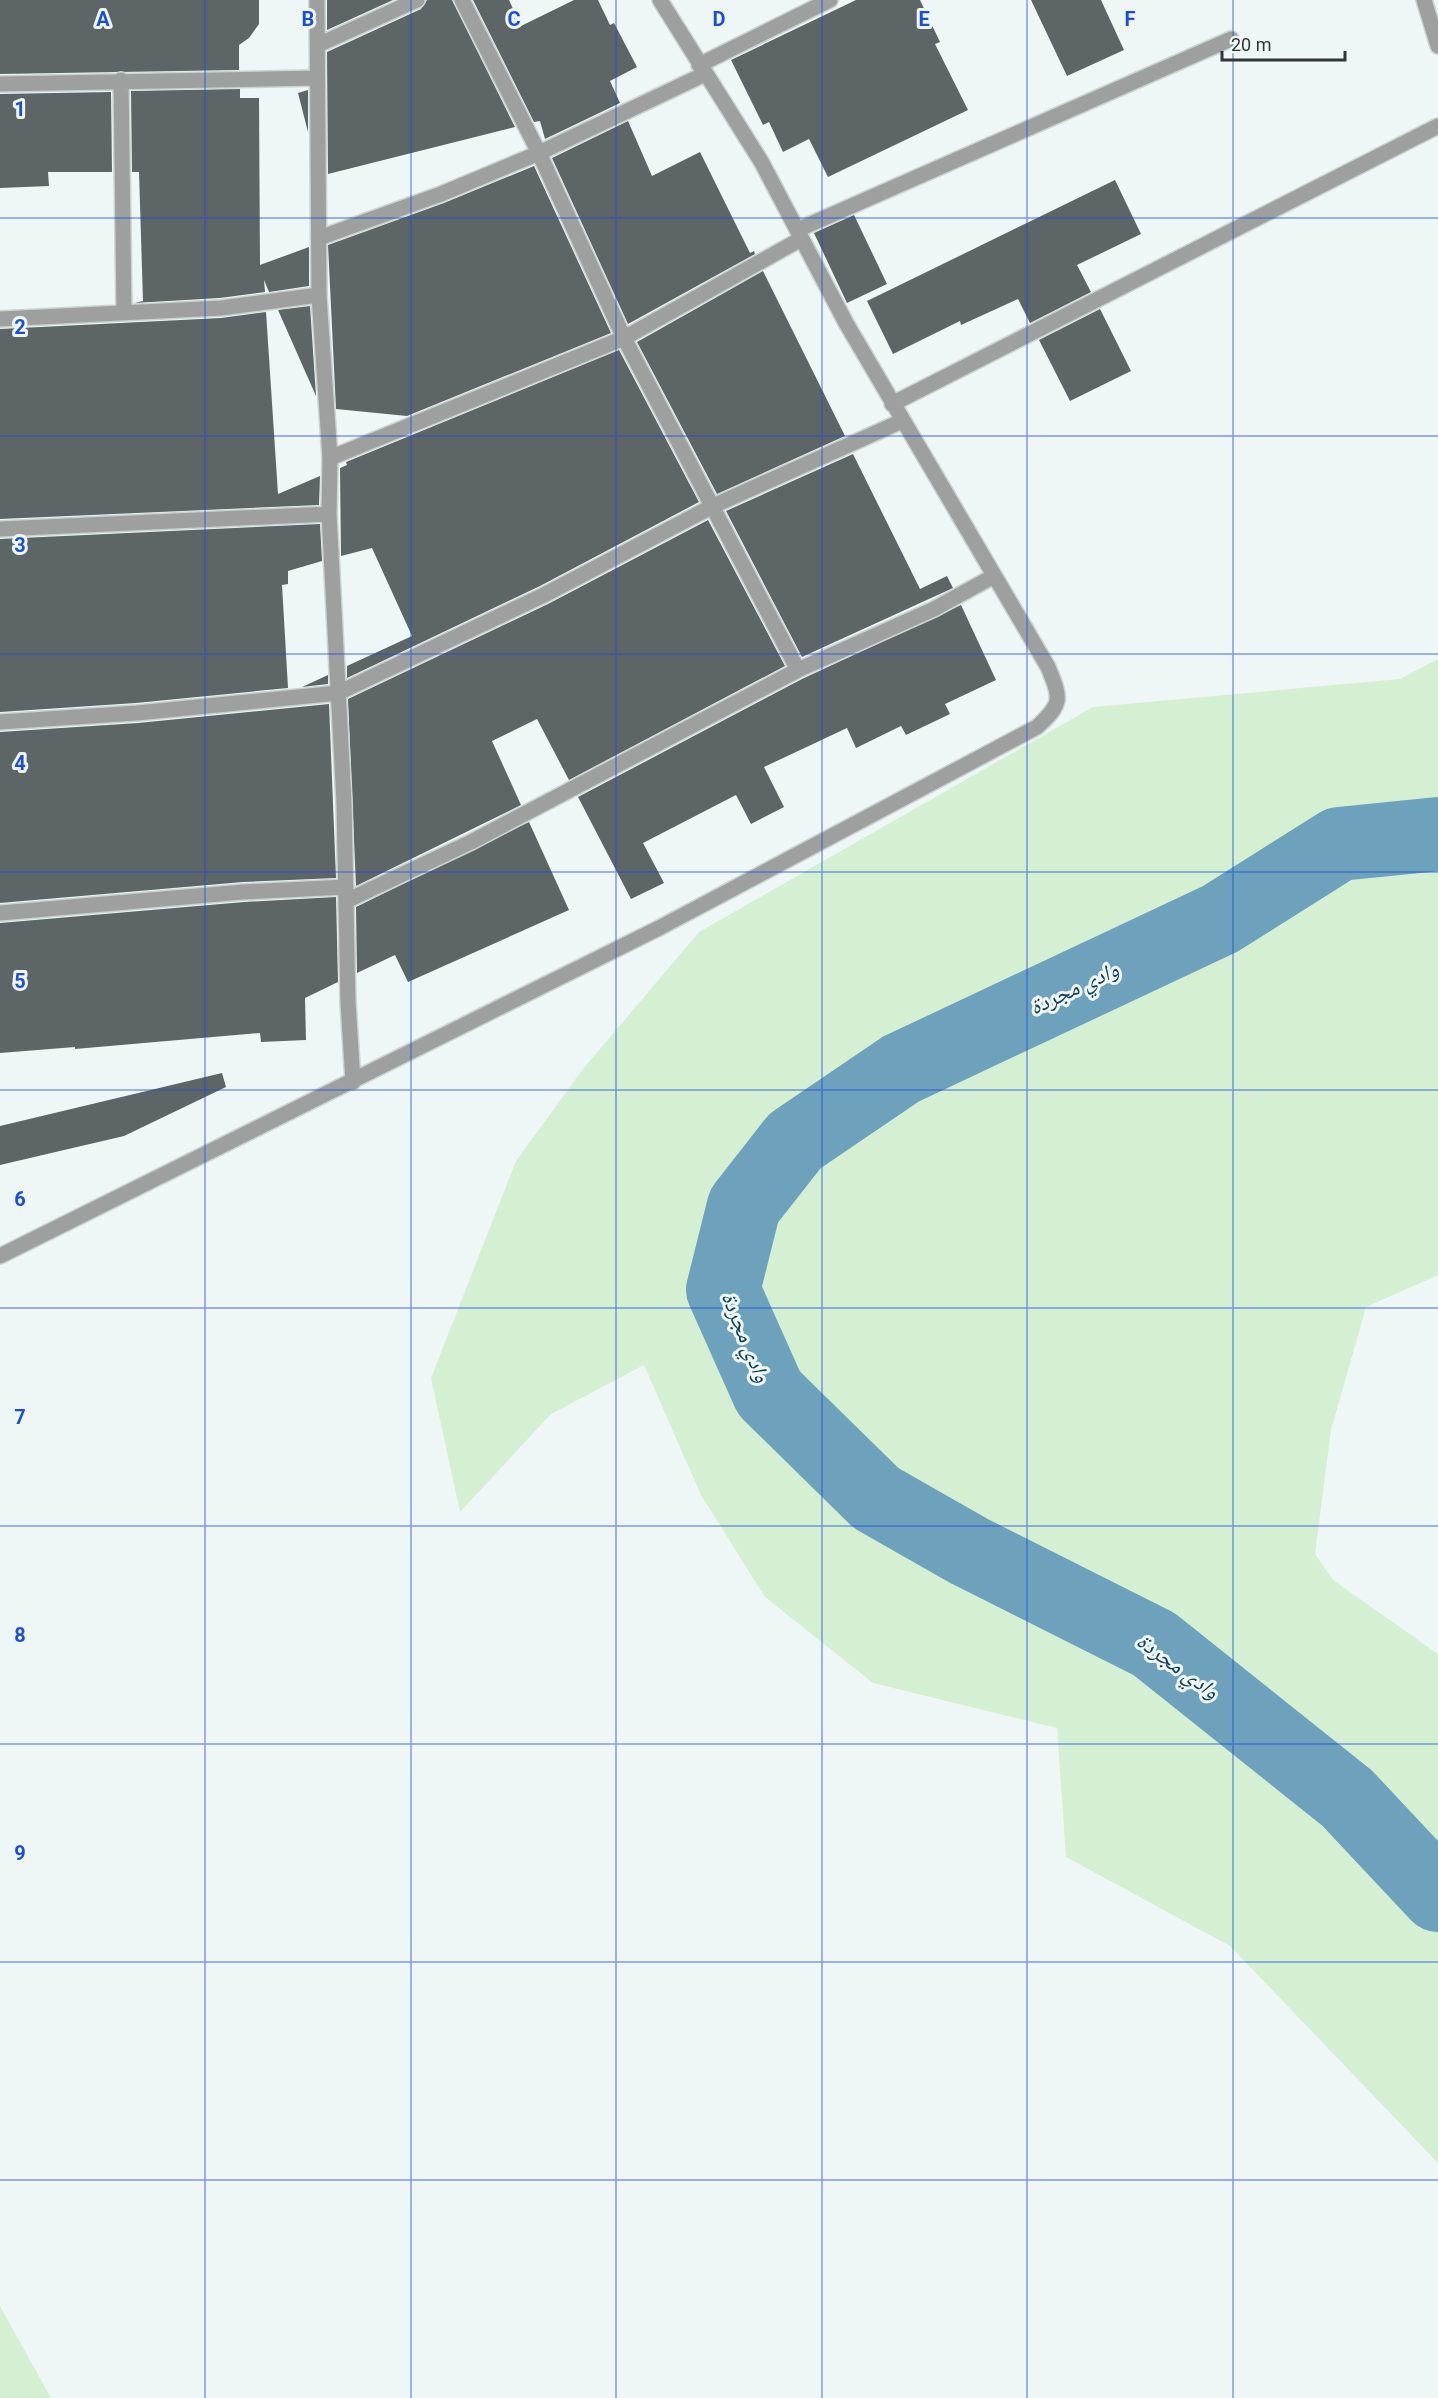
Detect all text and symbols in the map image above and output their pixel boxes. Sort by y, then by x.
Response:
text: A [96,7,110,31]
text: B [302,7,314,31]
text: C [507,7,521,31]
text: D [713,7,726,31]
text: E [918,7,930,31]
text: F [1125,7,1136,31]
scale bar [1222,24,1345,62]
text: 20 m [1231,34,1271,55]
text: 1 [14,97,26,121]
text: 2 [14,315,26,339]
text: 3 [14,533,26,557]
text: 4 [14,751,26,775]
water label: وادي مجردة [1026,957,1124,1024]
text: 5 [14,969,26,993]
text: 6 [14,1187,26,1211]
water label: وادي مجردة [712,1288,775,1388]
text: 7 [14,1405,26,1429]
text: 8 [14,1623,26,1647]
water label: وادي مجردة [1129,1628,1224,1708]
text: 9 [14,1841,26,1865]

